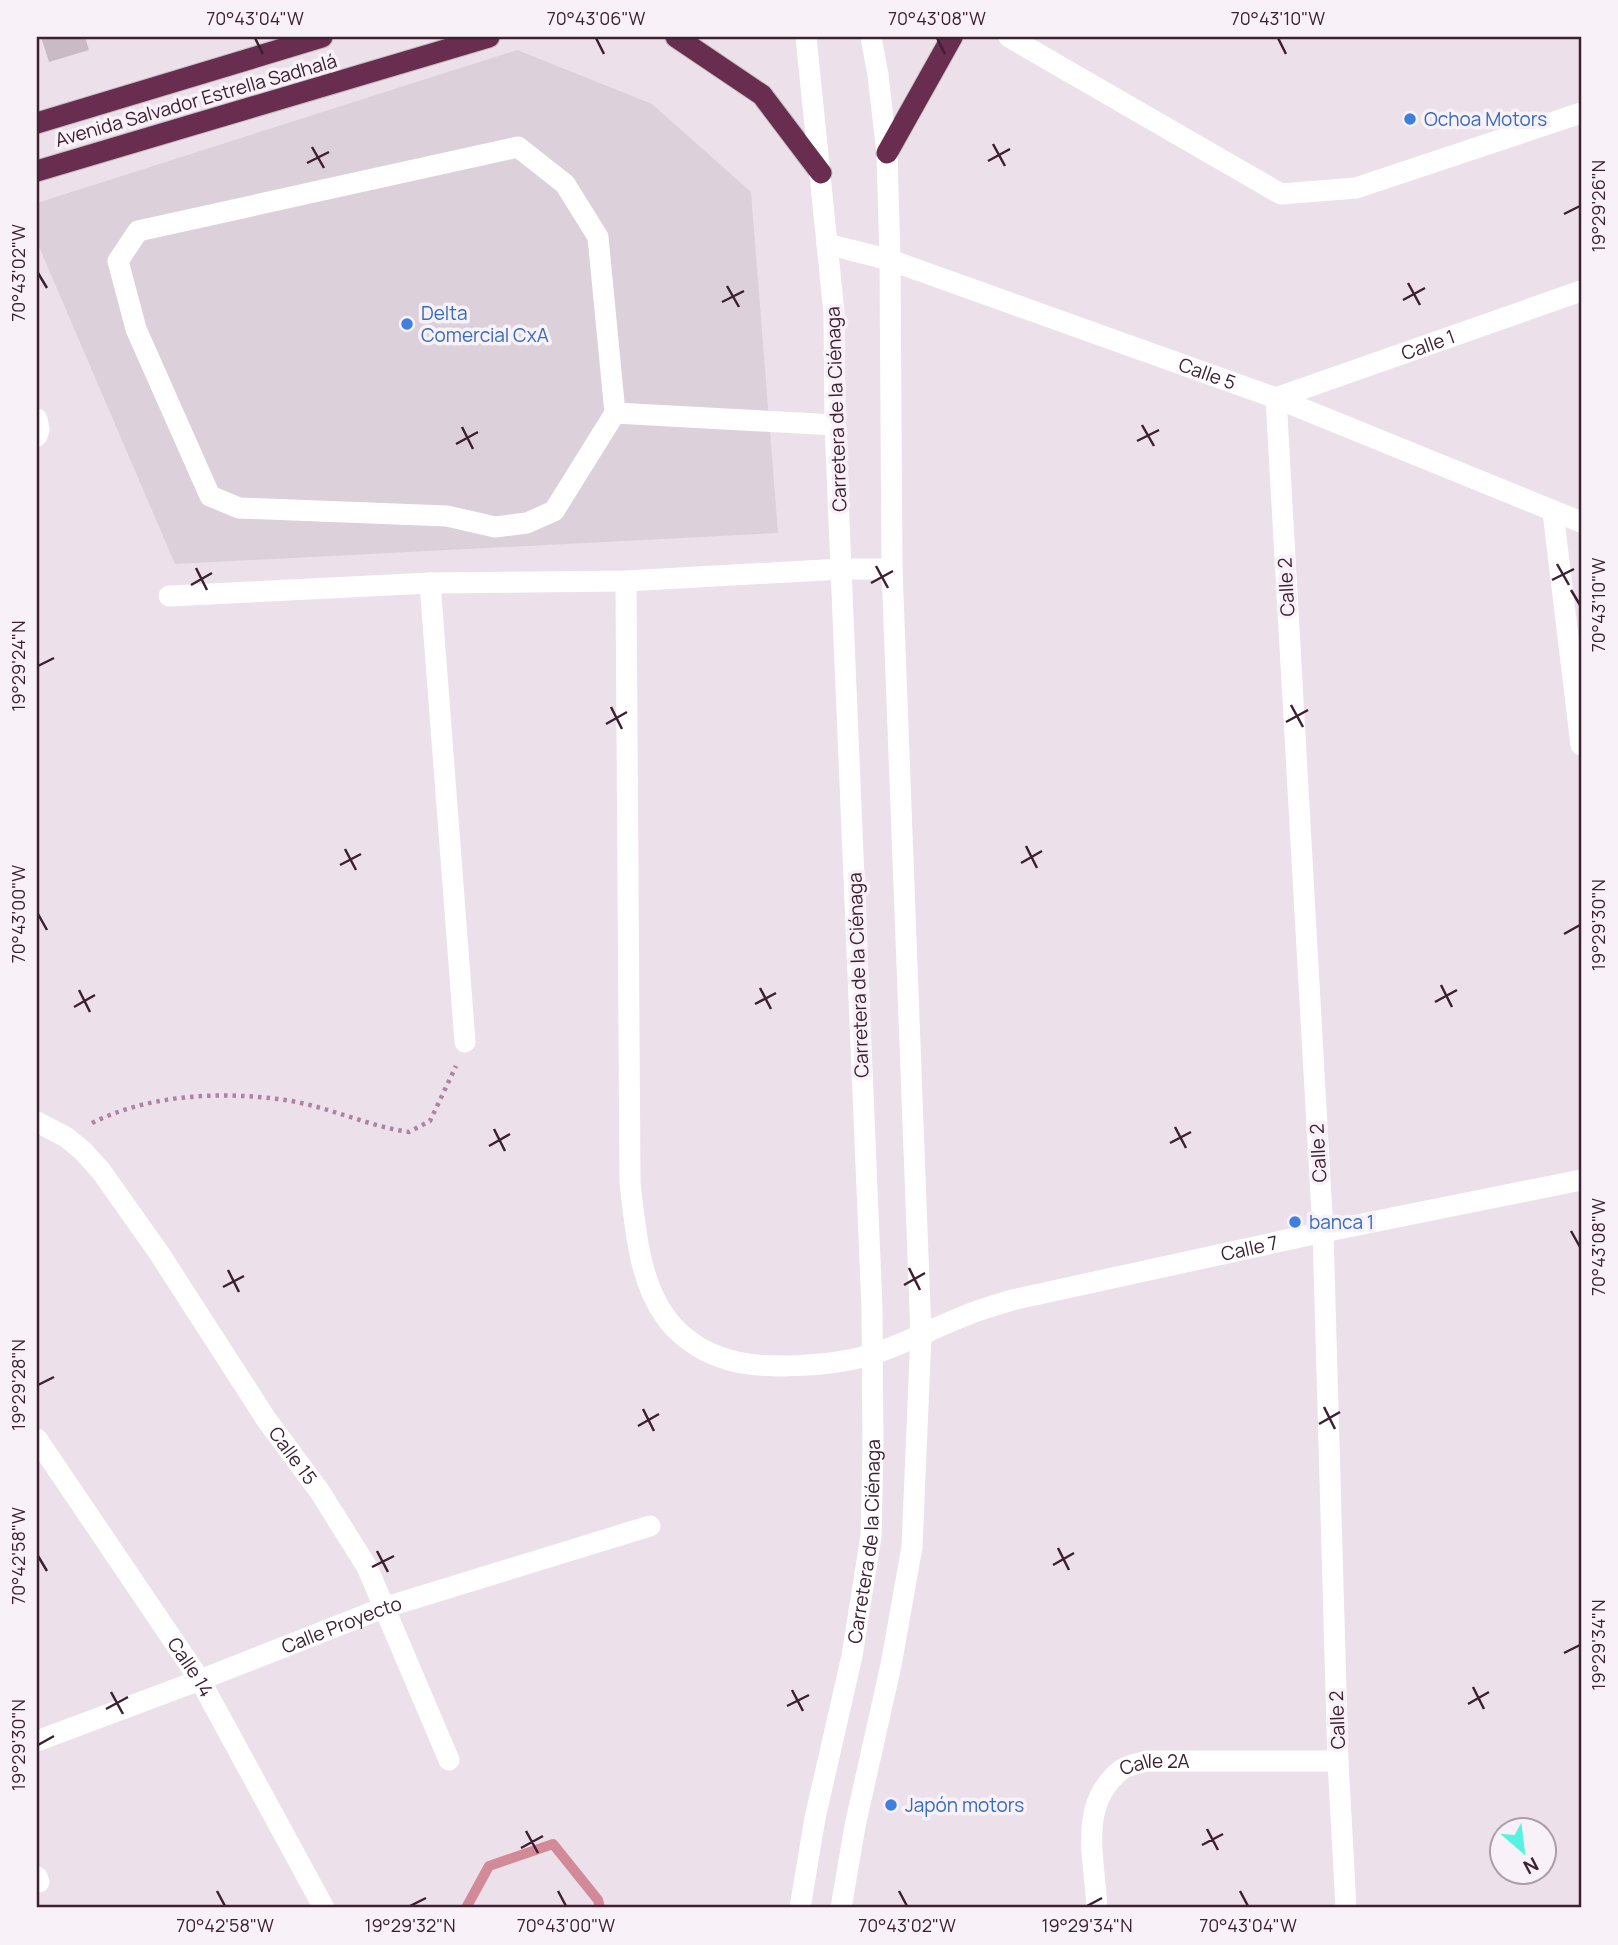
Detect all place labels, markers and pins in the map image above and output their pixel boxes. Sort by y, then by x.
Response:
place label: Ochoa Motors [1424,106,1547,132]
marker: Ochoa Motors [1402,111,1418,127]
place label: Delta Comercial CxA [421,300,549,348]
marker: Delta Comercial CxA [399,316,415,332]
place label: banca 1 [1309,1209,1374,1235]
marker: banca 1 [1287,1214,1303,1230]
place label: Japón motors [905,1792,1024,1818]
marker: Japón motors [883,1797,899,1813]

